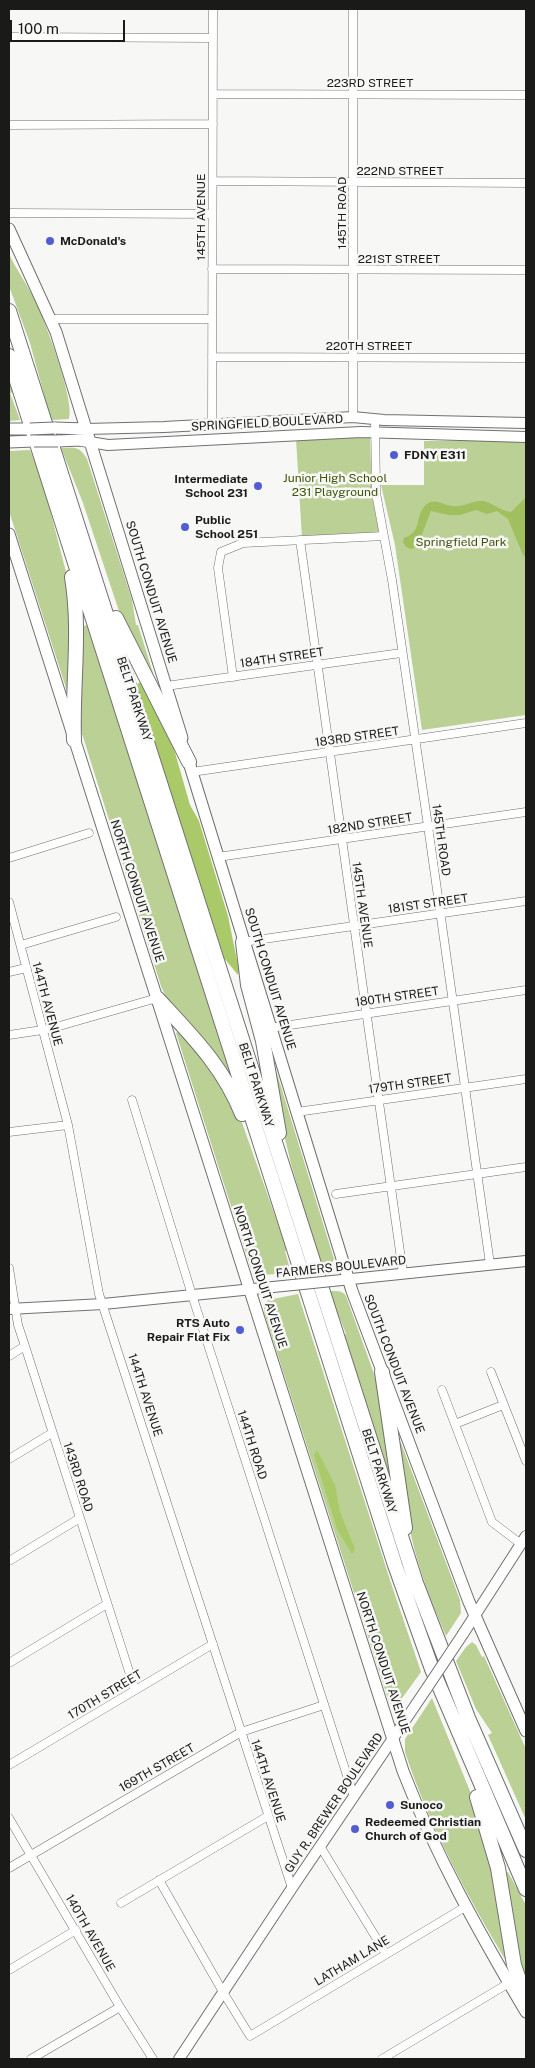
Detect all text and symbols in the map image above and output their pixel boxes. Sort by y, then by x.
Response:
scale bar [12,10,128,42]
text: 100 m [18,20,59,37]
street label: 223RD STREET [327,76,413,90]
street label: 222ND STREET [356,164,444,178]
street label: 145TH AVENUE [194,174,208,260]
street label: 145TH ROAD [335,177,349,249]
place label: McDonald's [60,234,126,248]
marker: McDonald's [44,235,56,247]
street label: 221ST STREET [358,252,440,266]
street label: 220TH STREET [326,339,412,353]
street label: SPRINGFIELD BOULEVARD [191,412,343,434]
place label: FDNY E311 [404,448,466,462]
marker: FDNY E311 [388,449,400,461]
park label: Junior High School 231 Playground [283,471,387,499]
place label: Intermediate School 231 [174,472,248,500]
marker: Intermediate School 231 [252,480,264,492]
place label: Public School 251 [195,513,258,541]
street label: SOUTH CONDUIT AVENUE [122,519,180,665]
marker: Public School 251 [179,521,191,533]
park label: Springfield Park [416,535,506,549]
street label: 184TH STREET [239,645,325,671]
street label: BELT PARKWAY [114,655,154,743]
street label: 183RD STREET [314,724,400,750]
street label: 145TH ROAD [429,803,453,877]
street label: 182ND STREET [327,810,413,838]
street label: NORTH CONDUIT AVENUE [107,818,167,964]
street label: 145TH AVENUE [349,861,375,949]
street label: 181ST STREET [387,891,469,917]
street label: SOUTH CONDUIT AVENUE [241,906,299,1052]
street label: 144TH AVENUE [29,960,65,1048]
street label: 180TH STREET [354,984,440,1010]
street label: BELT PARKWAY [236,1041,276,1129]
street label: 179TH STREET [367,1071,453,1097]
street label: NORTH CONDUIT AVENUE [230,1204,290,1350]
street label: FARMERS BOULEVARD [275,1253,407,1281]
street label: SOUTH CONDUIT AVENUE [361,1292,427,1436]
place label: RTS Auto Repair Flat Fix [147,1316,230,1344]
marker: RTS Auto Repair Flat Fix [234,1324,246,1336]
street label: 144TH AVENUE [125,1352,165,1438]
street label: 144TH ROAD [234,1408,270,1482]
street label: BELT PARKWAY [359,1427,399,1515]
street label: 143RD ROAD [60,1440,96,1514]
street label: NORTH CONDUIT AVENUE [353,1590,413,1736]
street label: 170TH STREET [65,1667,145,1723]
street label: GUY R. BREWER BOULEVARD [282,1730,386,1876]
street label: 144TH AVENUE [248,1738,288,1824]
street label: 169TH STREET [117,1741,197,1795]
place label: Sunoco [400,1798,443,1812]
marker: Sunoco [384,1799,396,1811]
place label: Redeemed Christian Church of God [365,1815,481,1843]
marker: Redeemed Christian Church of God [349,1823,361,1835]
street label: 140TH AVENUE [62,1892,118,1974]
street label: LATHAM LANE [312,1933,392,1989]

